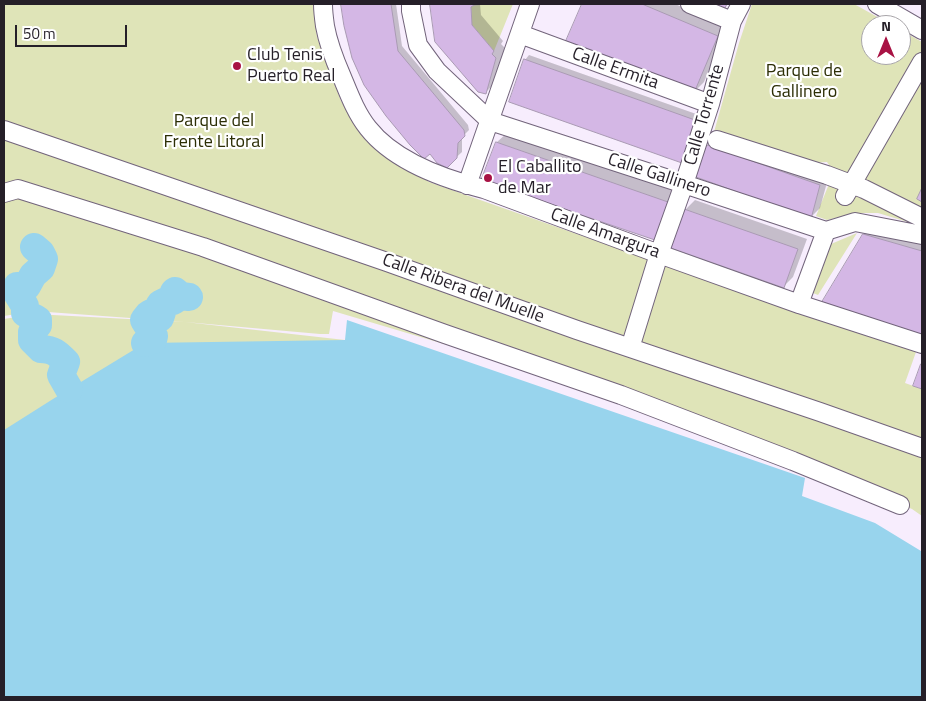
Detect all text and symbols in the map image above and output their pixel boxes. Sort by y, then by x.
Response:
scale bar [18,15,130,47]
north arrow [861,15,911,65]
text: N [881,15,891,36]
text: 50 m [23,22,56,45]
street label: Calle Ermita [569,43,661,95]
place label: Club Tenis Puerto Real [247,45,336,88]
marker: Club Tenis Puerto Real [231,60,243,72]
park label: Parque de Gallinero [766,61,842,104]
street label: Calle Torrente [680,62,730,168]
park label: Parque del Frente Litoral [164,111,264,154]
street label: Calle Gallinero [605,149,713,203]
place label: El Caballito de Mar [498,157,581,200]
marker: El Caballito de Mar [482,172,494,184]
street label: Calle Amargura [547,204,663,264]
street label: Calle Ribera del Muelle [379,250,547,328]

